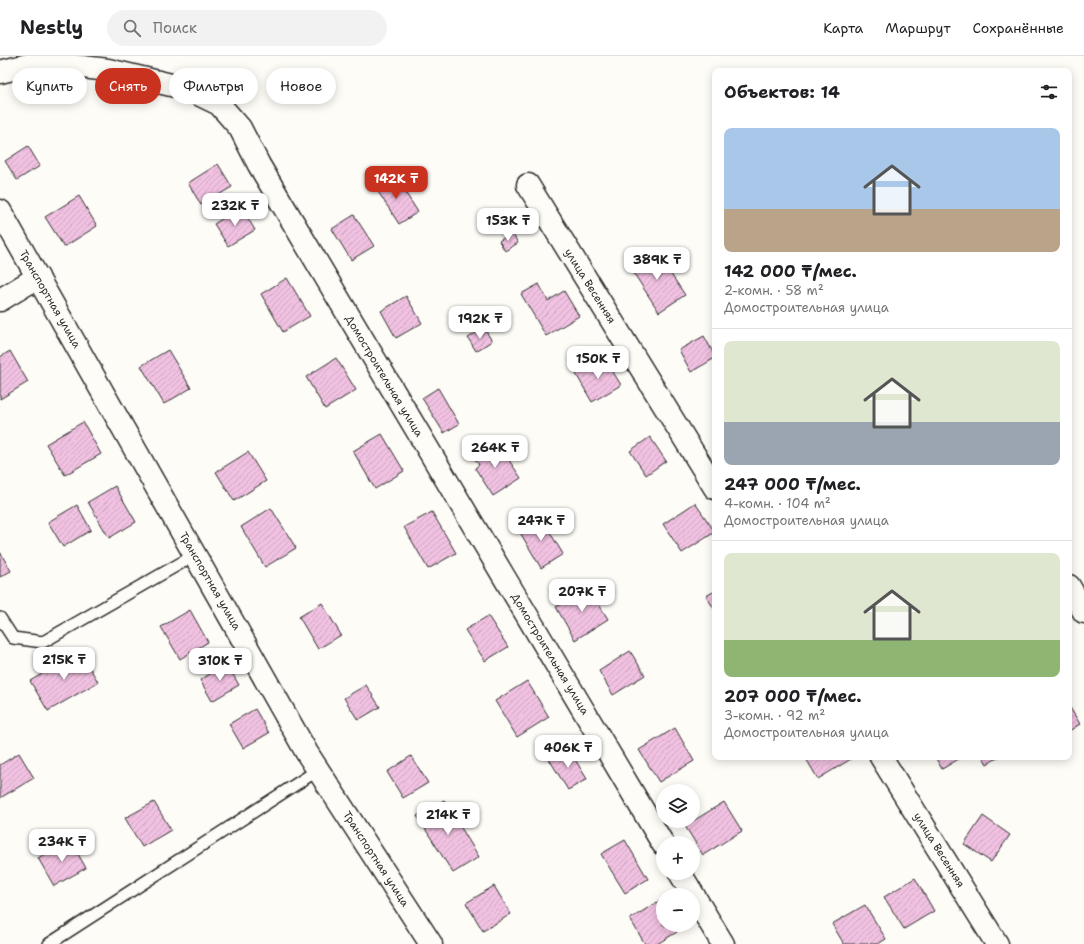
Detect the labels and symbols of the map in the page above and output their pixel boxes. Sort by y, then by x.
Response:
pin: 142K ₸ [363,166,429,200]
pin: 232K ₸ [202,193,268,227]
pin: 153K ₸ [475,208,541,242]
street label: улица Весенняя [561,246,619,326]
street label: Транспортная улица [16,247,84,351]
pin: 389K ₸ [624,247,690,281]
pin: 192K ₸ [447,306,513,340]
street label: Домостроительная улица [342,312,426,440]
pin: 150K ₸ [565,346,631,380]
pin: 264K ₸ [462,435,528,469]
pin: 247K ₸ [508,508,574,542]
street label: Транспортная улица [176,529,244,633]
pin: 207K ₸ [549,579,615,613]
street label: Домостроительная улица [508,590,592,718]
pin: 215K ₸ [31,647,97,681]
pin: 310K ₸ [187,648,253,682]
pin: 406K ₸ [535,735,601,769]
pin: 214K ₸ [415,802,481,836]
street label: Транспортная улица [339,808,413,910]
street label: улица Весенняя [910,810,968,890]
pin: 234K ₸ [29,829,95,863]

